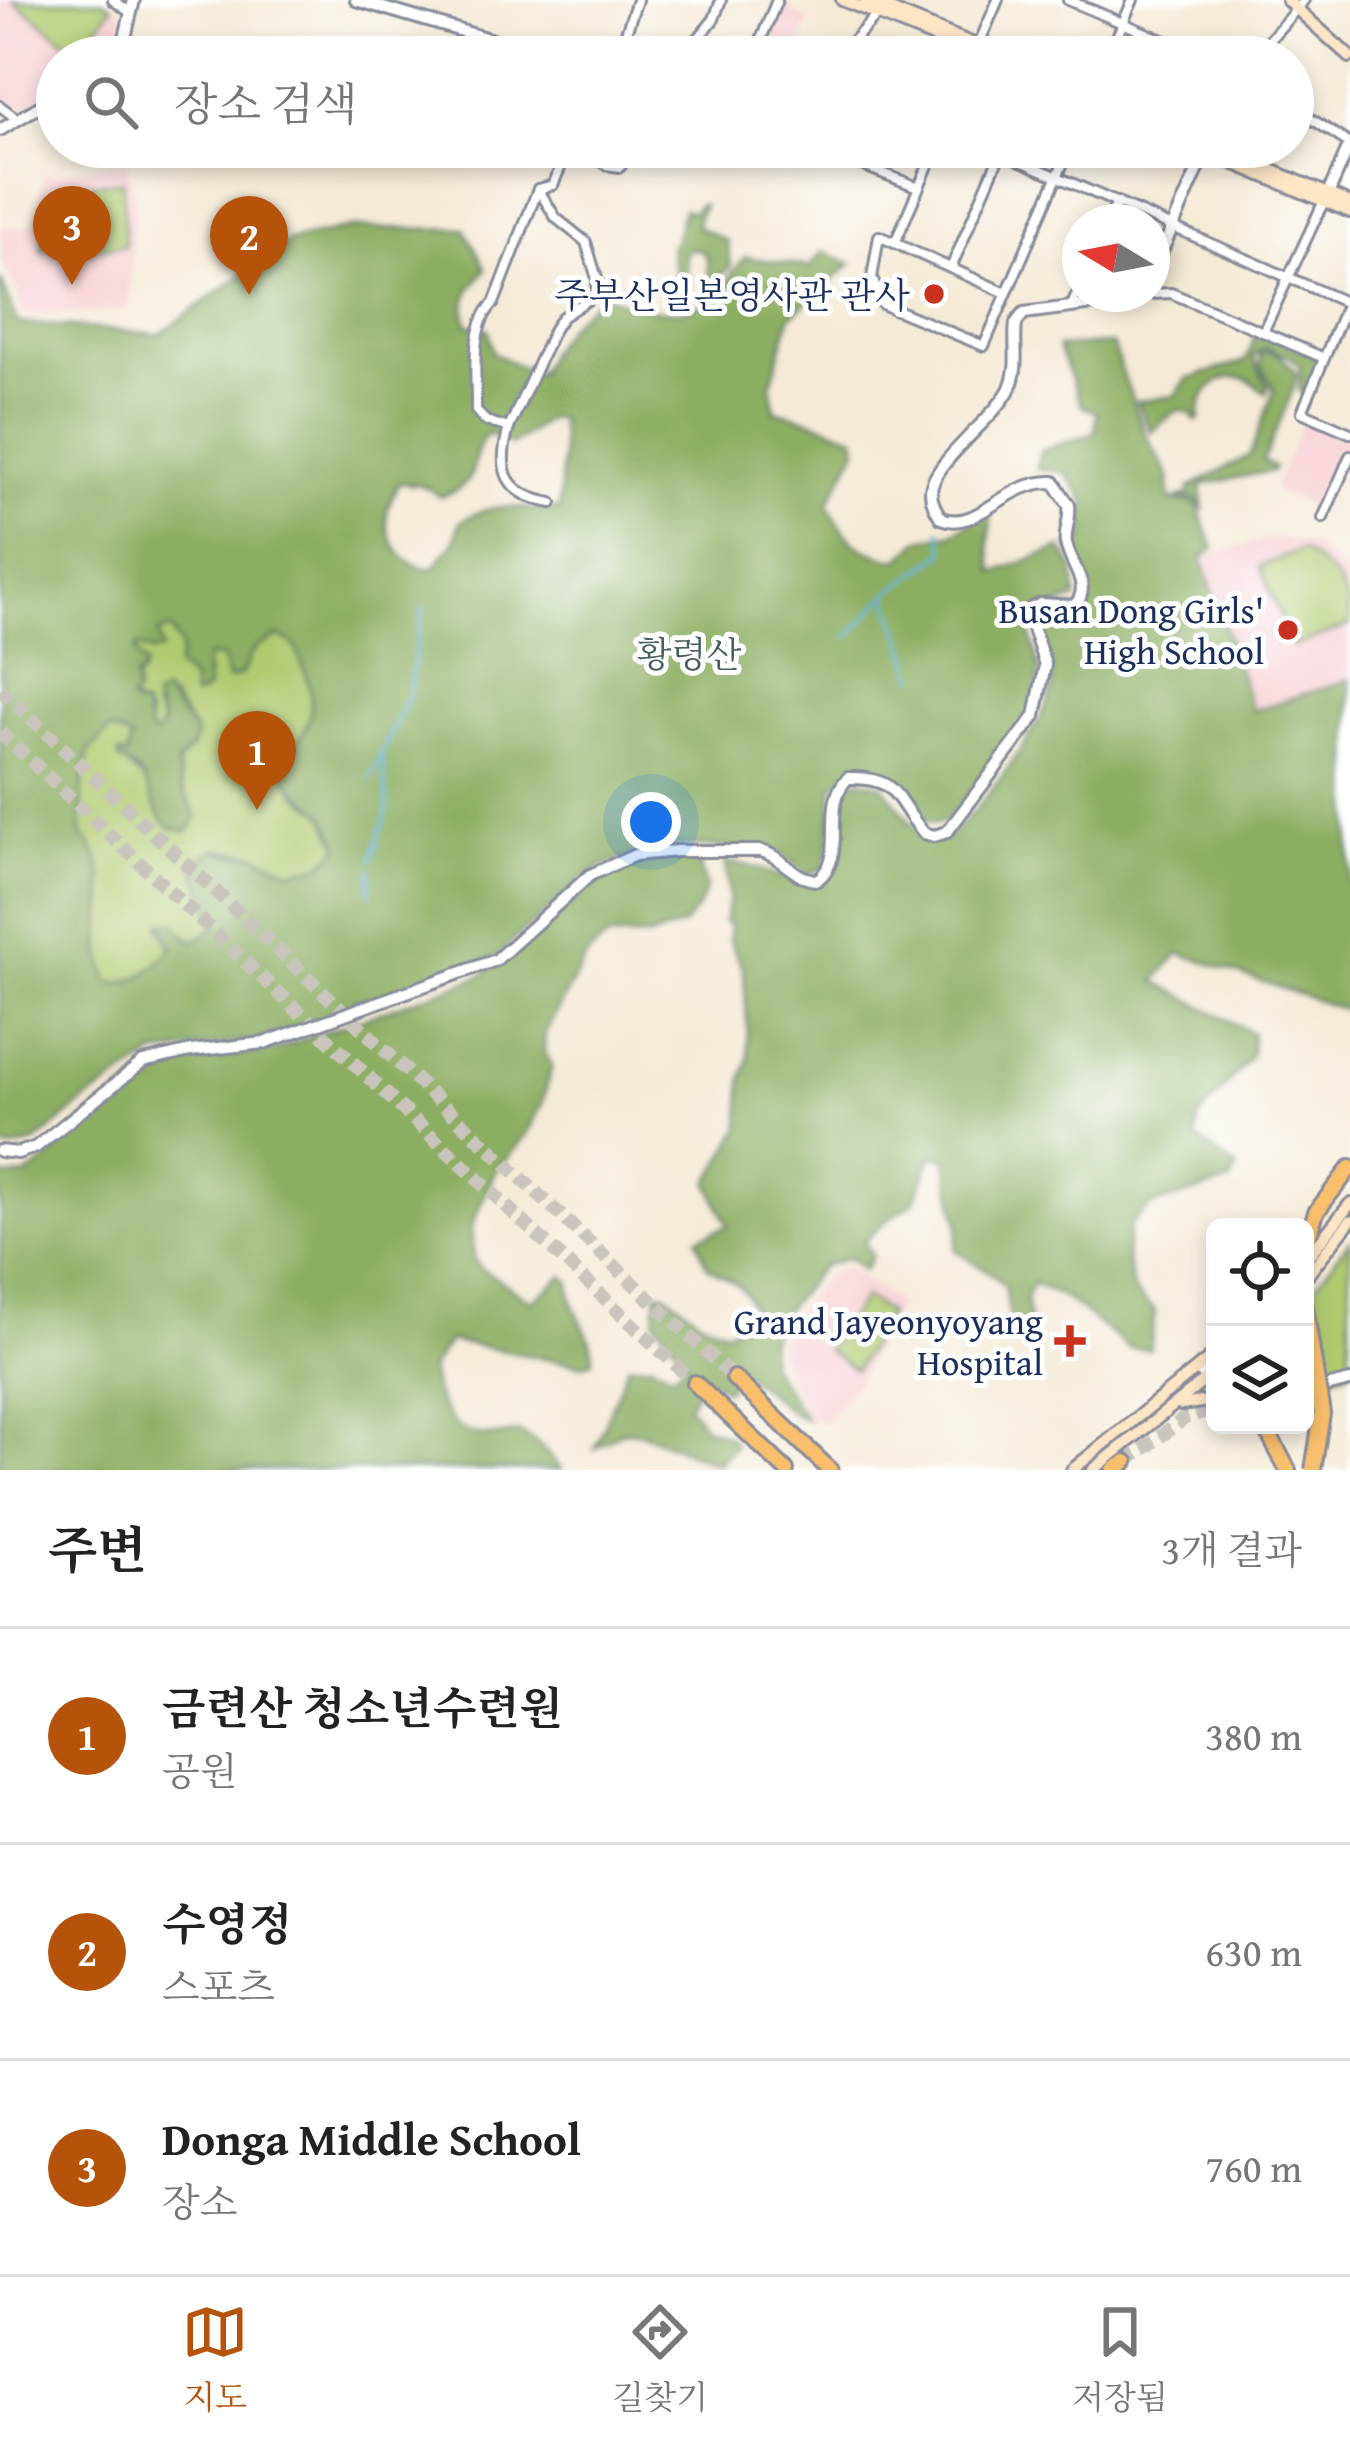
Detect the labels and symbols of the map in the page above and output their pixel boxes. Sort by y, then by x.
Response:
pin: 3 [33,186,111,285]
pin: 2 [210,196,288,295]
north arrow [1062,204,1170,312]
place label: 주부산일본영사관 관사 [554,268,910,321]
marker: 주부산일본영사관 관사 [921,281,947,307]
place label: Busan Dong Girls' High School [999,583,1264,677]
marker: Busan Dong Girls' High School [1275,617,1301,643]
park label: 황령산 [637,627,741,680]
pin: 1 [218,711,296,810]
your location [621,792,681,852]
place label: Grand Jayeonyoyang Hospital [734,1294,1043,1388]
marker: Grand Jayeonyoyang Hospital [1054,1325,1086,1357]

